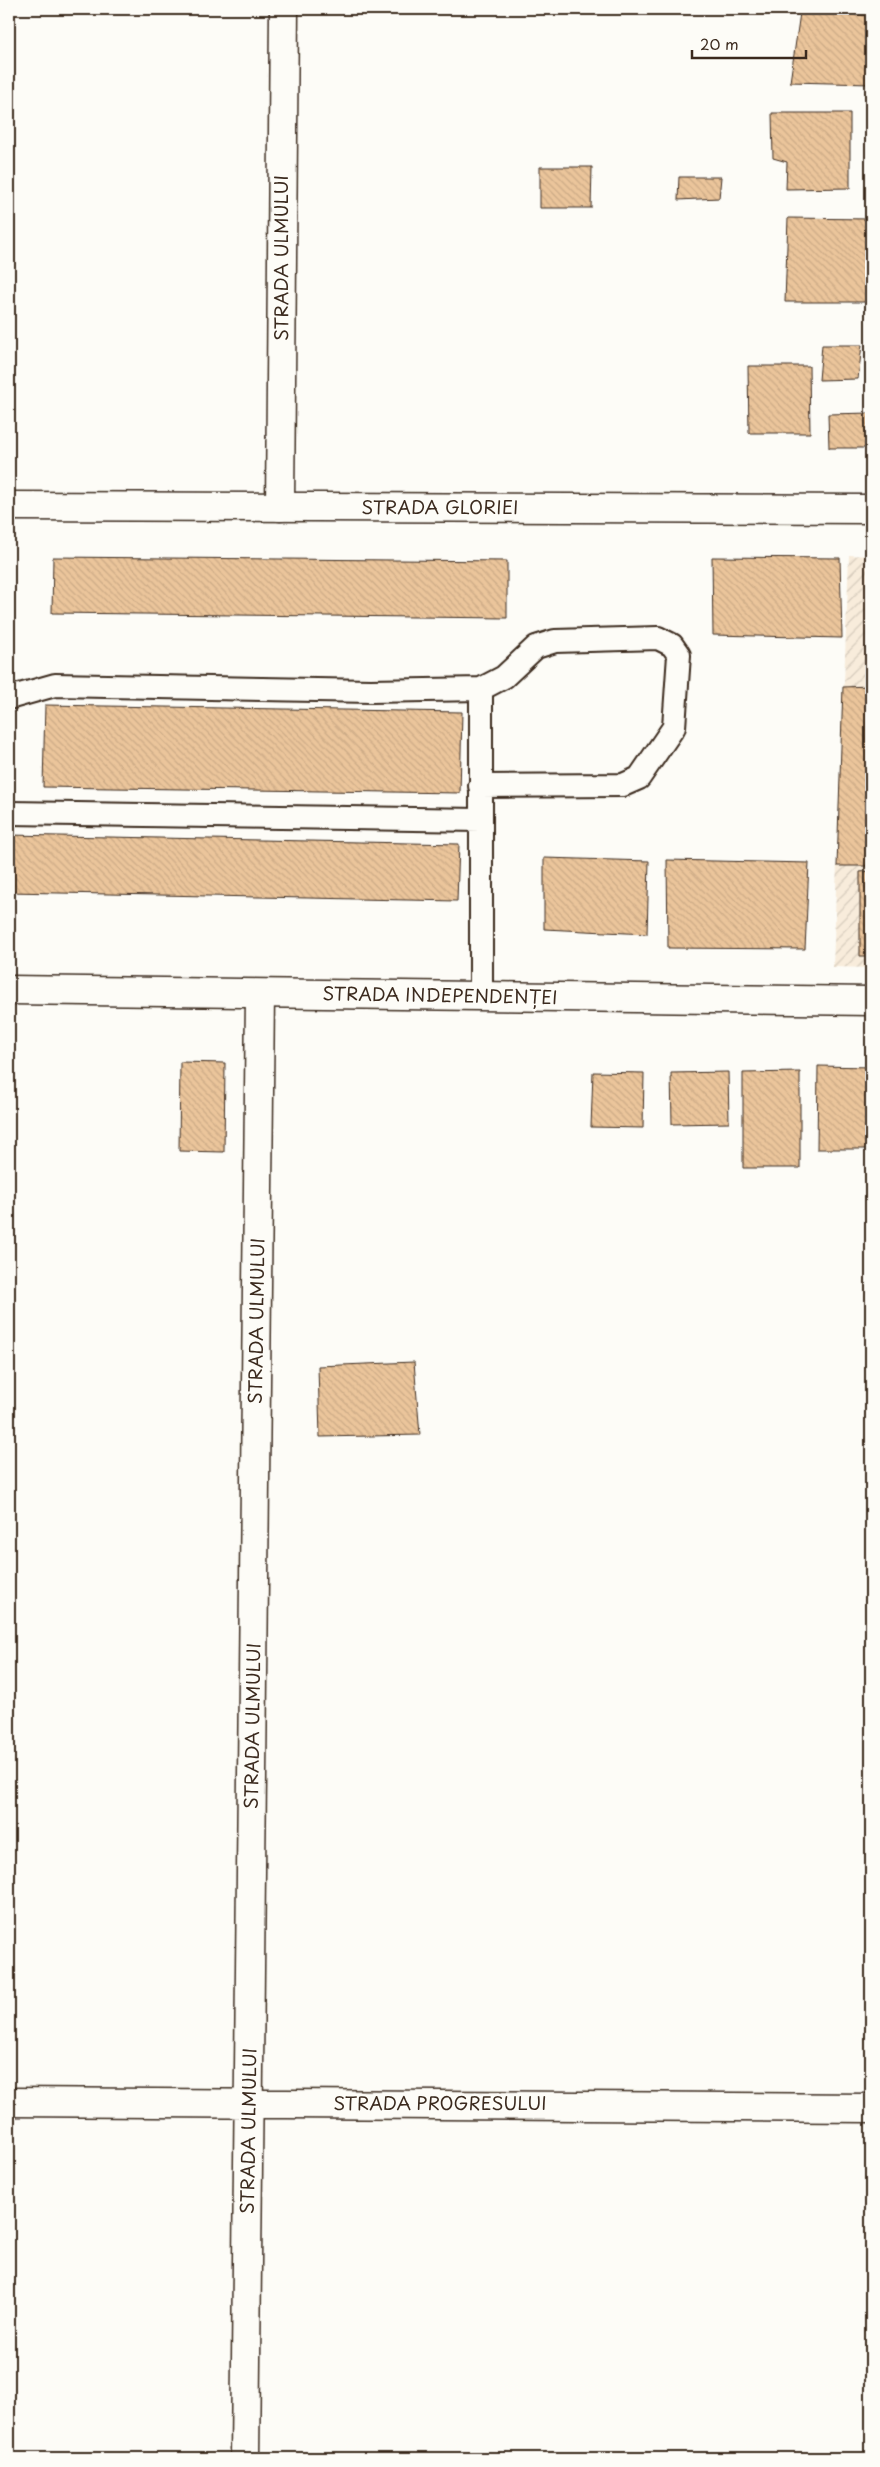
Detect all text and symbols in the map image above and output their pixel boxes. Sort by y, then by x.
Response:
scale bar [692,28,806,60]
text: 20 m [700,32,739,55]
street label: STRADA ULMULUI [267,175,294,341]
street label: STRADA GLORIEI [361,493,519,520]
street label: STRADA INDEPENDENȚEI [322,979,558,1010]
street label: STRADA ULMULUI [241,1238,270,1404]
street label: STRADA ULMULUI [237,1643,266,1809]
street label: STRADA ULMULUI [233,2048,262,2214]
street label: STRADA PROGRESULUI [333,2089,547,2116]

